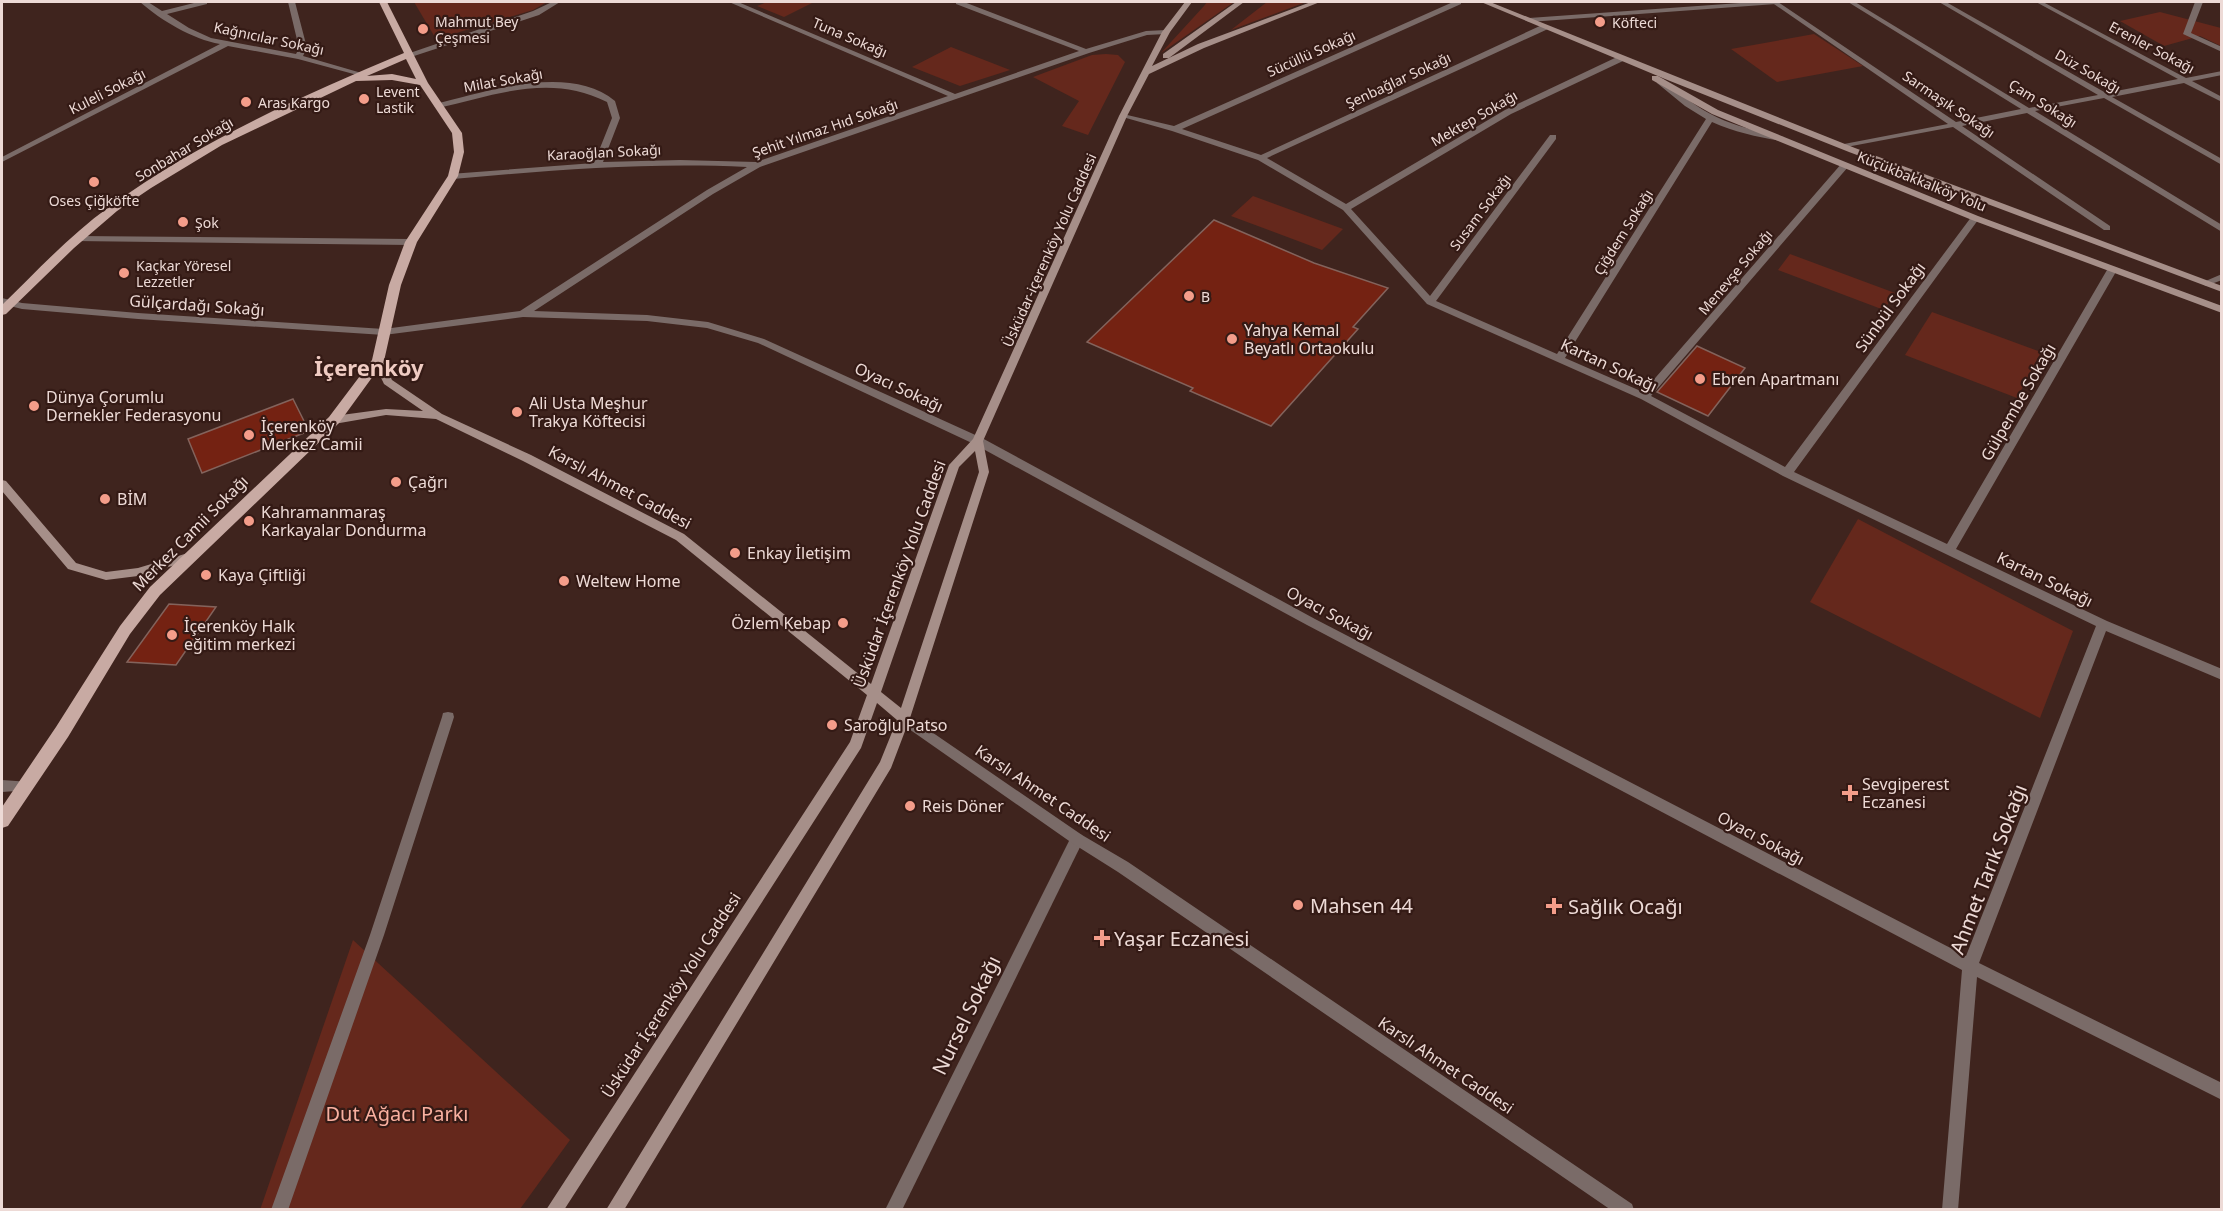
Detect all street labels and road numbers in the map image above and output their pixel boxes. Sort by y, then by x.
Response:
street label: Tuna Sokağı [810,13,890,61]
street label: Erenler Sokağı [2106,16,2198,78]
street label: Kağnıcılar Sokağı [212,17,326,59]
street label: Sücüllü Sokağı [1264,25,1358,81]
street label: Düz Sokağı [2052,45,2124,97]
street label: Şenbağlar Sokağı [1342,47,1454,113]
street label: Kuleli Sokağı [66,64,148,118]
street label: Milat Sokağı [462,64,544,96]
street label: Sarmaşık Sokağı [1899,66,1999,142]
street label: Çam Sokağı [2005,75,2081,131]
street label: Mektep Sokağı [1427,86,1521,150]
street label: Şehit Yılmaz Hıd Sokağı [750,94,900,162]
street label: Sonbahar Sokağı [132,112,236,186]
street label: Karaoğlan Sokağı [546,140,662,164]
street label: Küçükbakkalköy Yolu [1855,146,1989,216]
street label: Üsküdar-içerenköy Yolu Caddesi [998,150,1100,350]
street label: Susam Sokağı [1445,170,1515,254]
street label: Çiğdem Sokağı [1589,185,1657,279]
street label: Menevşe Sokağı [1694,225,1776,319]
street label: Sünbül Sokağı [1850,257,1930,357]
street label: Gülçardağı Sokağı [129,289,265,321]
street label: Kartan Sokağı [1557,333,1661,397]
street label: Gülpembe Sokağı [1975,339,2061,465]
street label: Oyacı Sokağı [851,357,947,417]
street label: Karslı Ahmet Caddesi [545,440,695,534]
street label: Üsküdar İçerenköy Yolu Caddesi [848,457,950,691]
street label: Merkez Camii Sokağı [127,470,253,596]
street label: Kartan Sokağı [1993,546,2097,612]
street label: Oyacı Sokağı [1283,581,1377,645]
street label: Karslı Ahmet Caddesi [971,739,1115,847]
street label: Ahmet Tarık Sokağı [1943,780,2033,958]
street label: Oyacı Sokağı [1714,806,1808,870]
street label: Üsküdar İçerenköy Yolu Caddesi [596,888,746,1102]
street label: Nursel Sokağı [925,951,1007,1079]
street label: Karslı Ahmet Caddesi [1374,1011,1518,1119]

